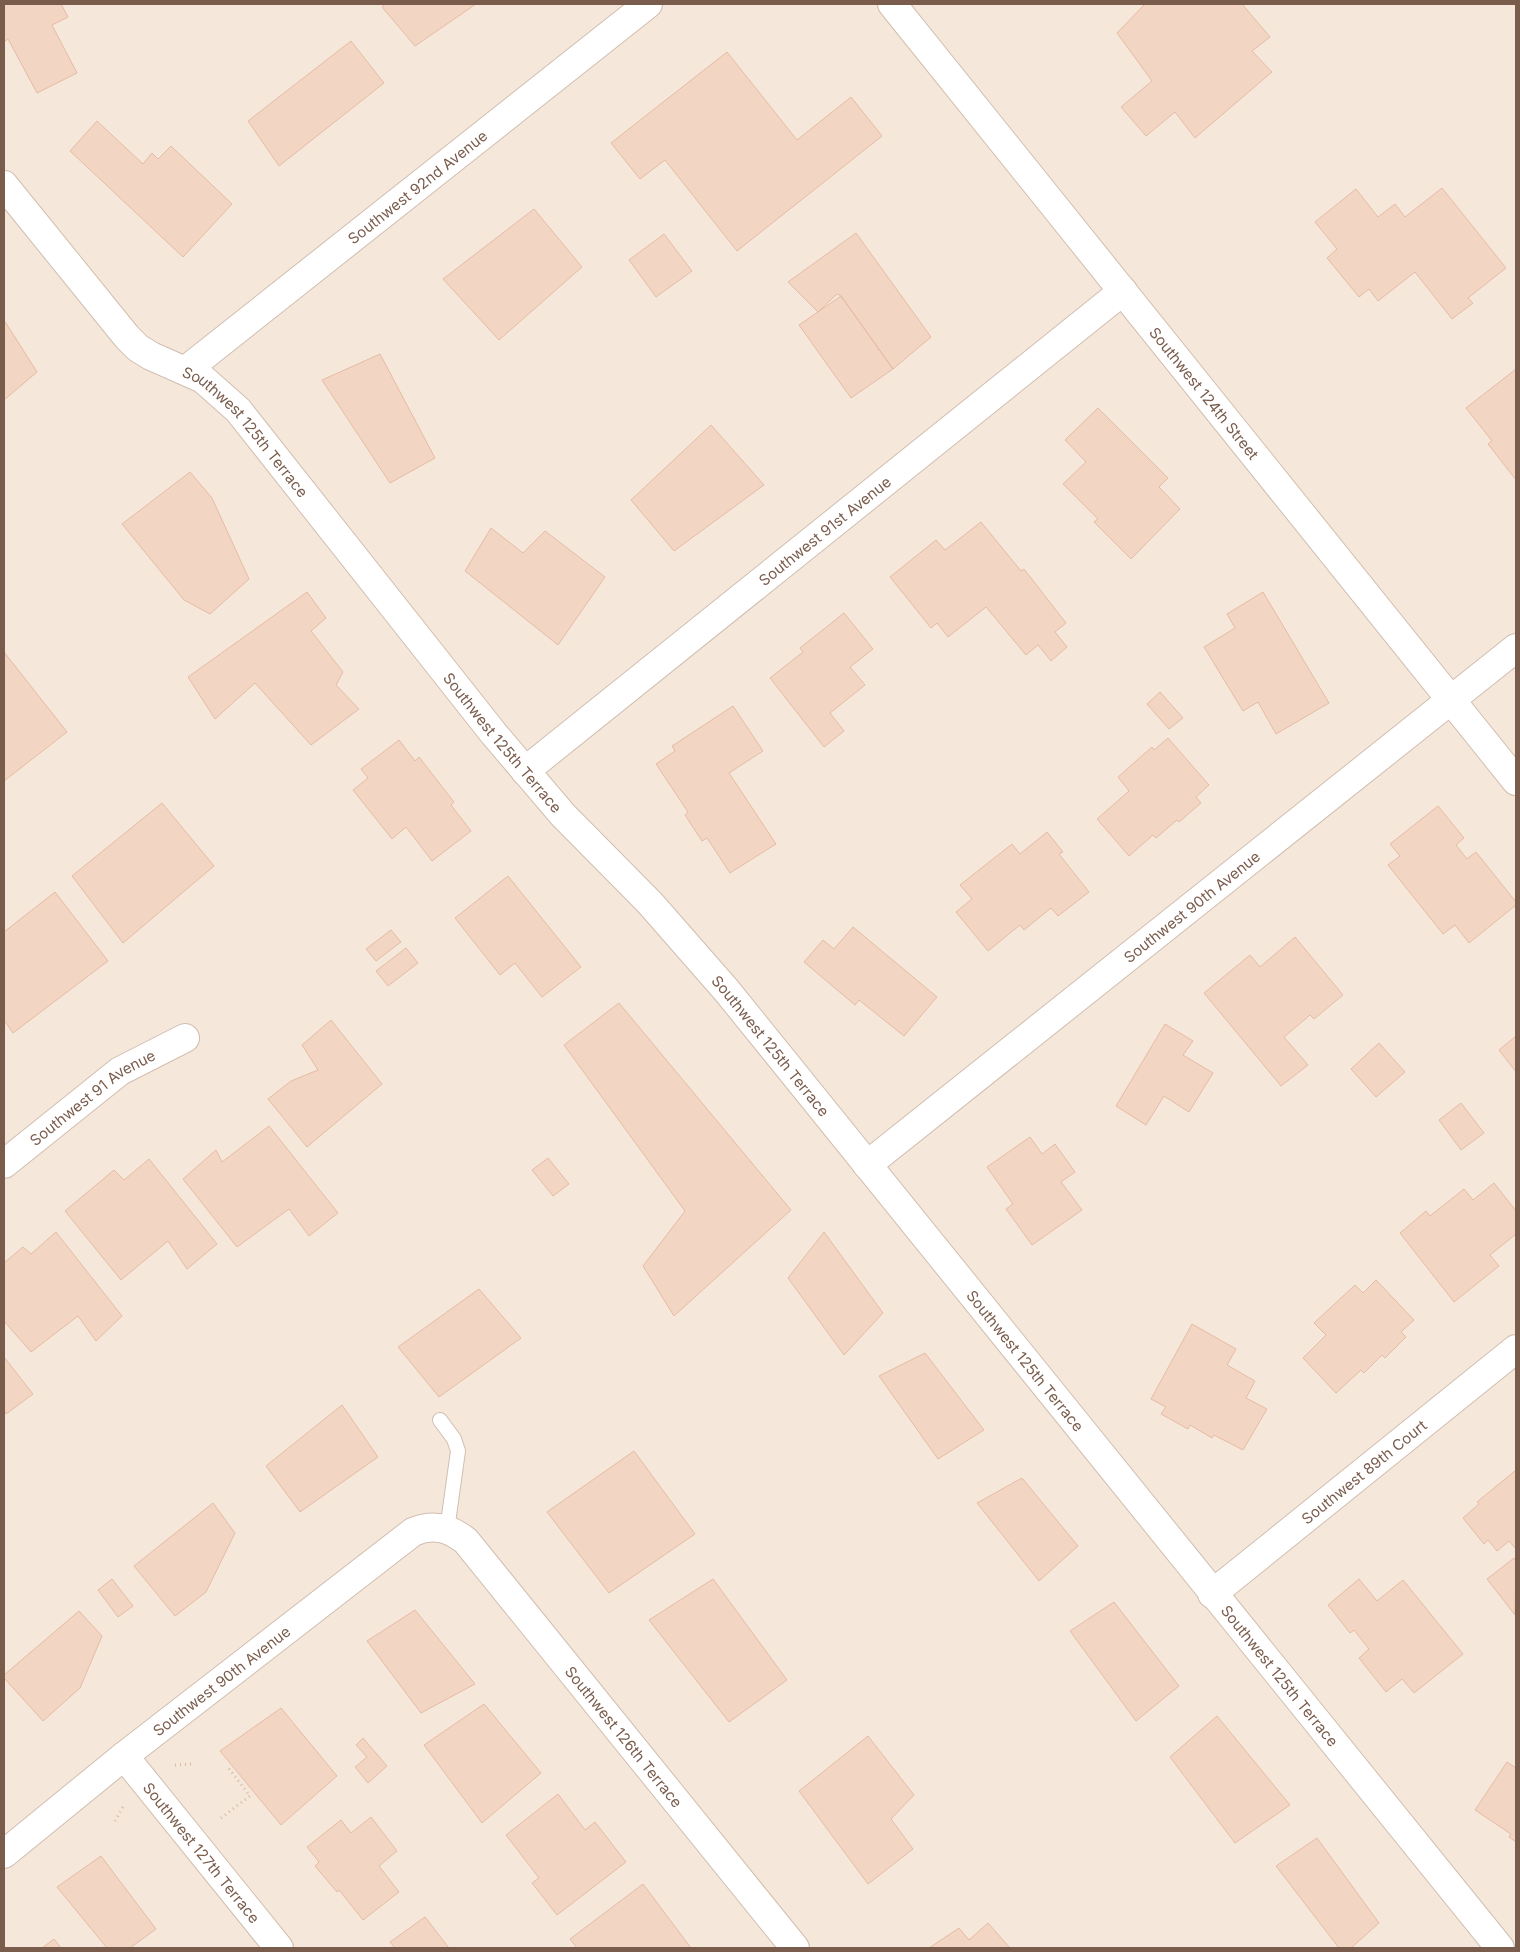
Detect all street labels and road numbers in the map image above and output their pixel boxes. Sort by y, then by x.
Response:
street label: Southwest 92nd Avenue [344,126,491,248]
street label: Southwest 124th Street [1146,323,1263,463]
street label: Southwest 125th Terrace [180,362,312,501]
street label: Southwest 91st Avenue [754,472,894,589]
street label: Southwest 125th Terrace [439,669,566,816]
street label: Southwest 90th Avenue [1120,846,1264,966]
street label: Southwest 125th Terrace [708,971,834,1120]
street label: Southwest 91 Avenue [26,1045,158,1149]
street label: Southwest 125th Terrace [963,1286,1088,1435]
street label: Southwest 89th Court [1297,1415,1430,1528]
street label: Southwest 125th Terrace [1217,1601,1343,1750]
street label: Southwest 90th Avenue [149,1621,294,1740]
street label: Southwest 126th Terrace [561,1662,687,1811]
street label: Southwest 127th Terrace [139,1778,264,1927]

